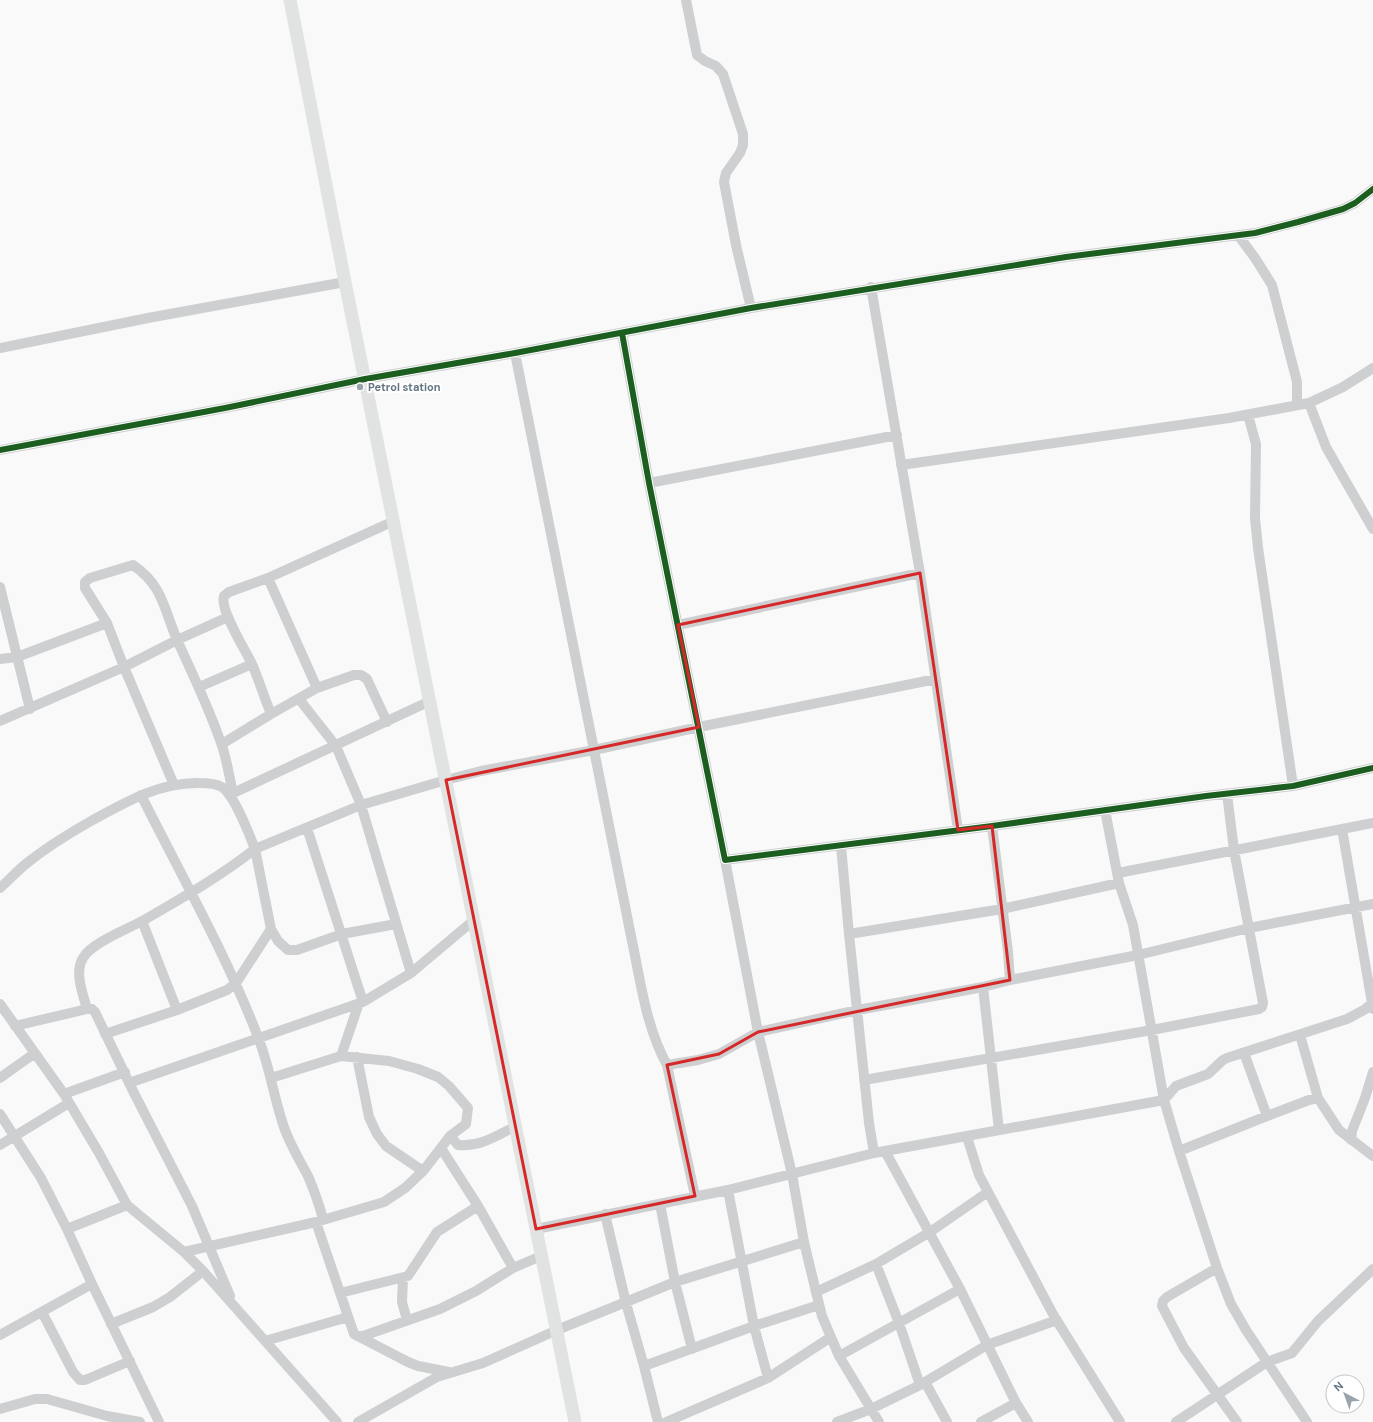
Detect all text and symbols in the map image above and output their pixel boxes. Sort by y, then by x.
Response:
place label: Petrol station [368,380,441,394]
marker: Petrol station [355,382,365,392]
north arrow [1325,1374,1365,1414]
text: N [1331,1379,1346,1394]

